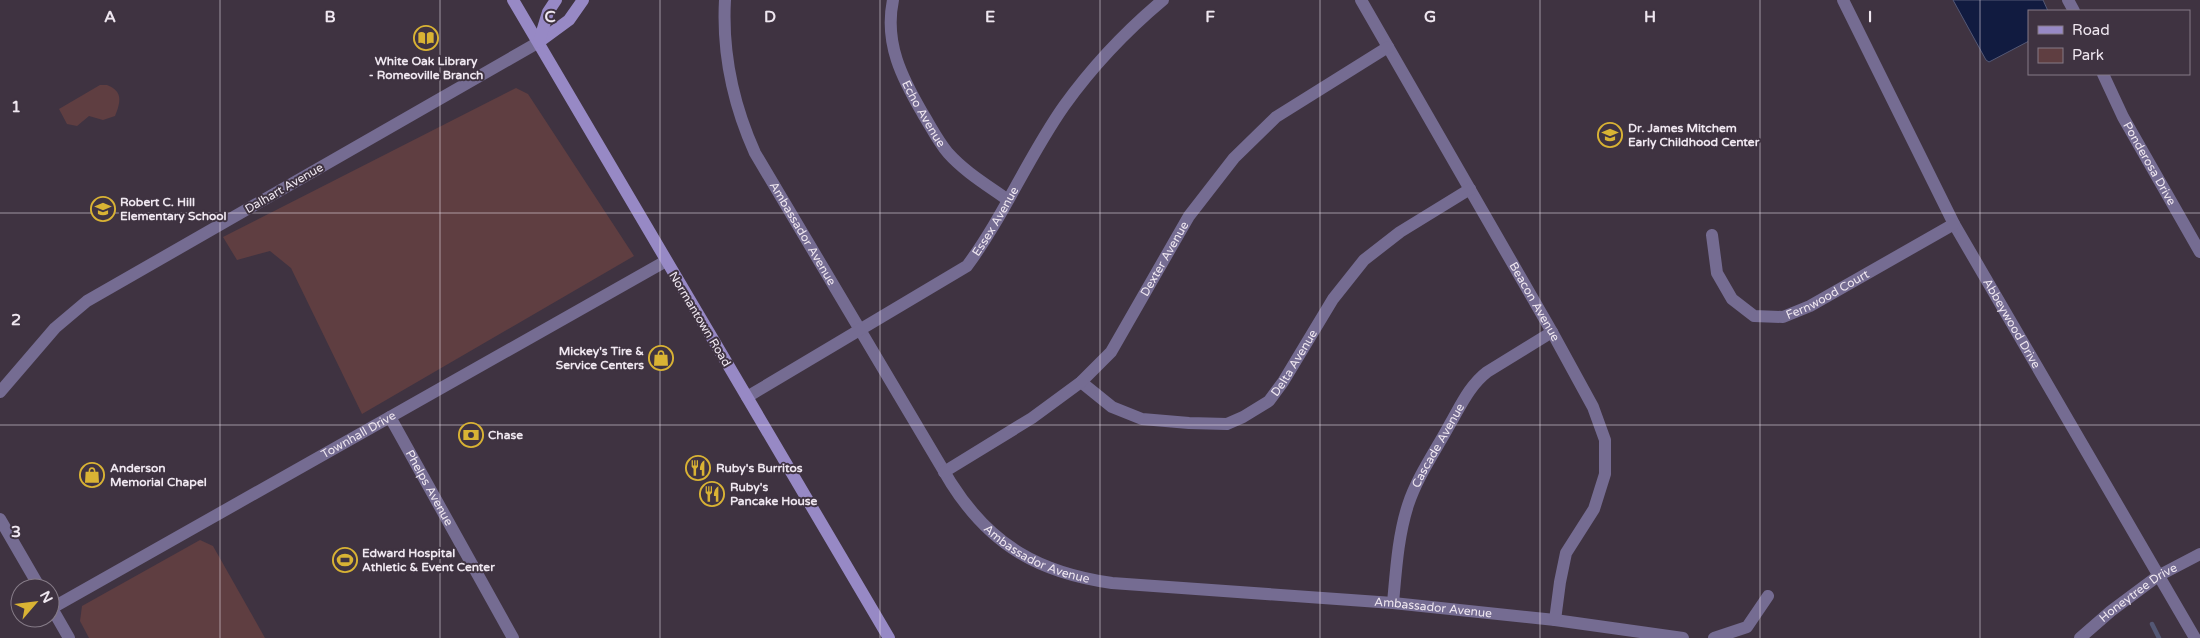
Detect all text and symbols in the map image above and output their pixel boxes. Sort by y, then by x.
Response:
text: A [104,7,116,27]
text: B [324,7,336,27]
text: C [544,7,556,27]
text: D [764,7,776,27]
text: E [985,7,995,27]
text: F [1205,7,1215,27]
text: G [1424,7,1436,27]
text: H [1644,7,1656,27]
text: I [1868,7,1872,27]
legend [2028,10,2190,75]
text: Road [2072,21,2110,39]
library icon: White Oak Library - Romeoville Branch [413,25,439,51]
text: Park [2072,46,2104,64]
place label: White Oak Library - Romeoville Branch [369,54,483,82]
street label: Echo Avenue [899,78,948,150]
text: 1 [11,97,21,117]
street label: Ponderosa Drive [2120,119,2179,208]
place label: Dr. James Mitchem Early Childhood Center [1628,121,1760,150]
school or university icon: Dr. James Mitchem Early Childhood Center [1597,122,1623,148]
street label: Dalhart Avenue [242,160,326,216]
street label: Ambassador Avenue [767,179,839,288]
street label: Essex Avenue [969,184,1021,259]
place label: Robert C. Hill Elementary School [120,195,227,224]
school or university icon: Robert C. Hill Elementary School [90,196,116,222]
street label: Dexter Avenue [1138,219,1192,299]
street label: Beacon Avenue [1506,260,1563,344]
street label: Fernwood Court [1784,267,1872,322]
street label: Normantown Road [666,269,734,369]
street label: Abbeywood Drive [1980,276,2044,371]
text: 2 [11,310,21,330]
street label: Delta Avenue [1268,327,1320,399]
place label: Mickey's Tire & Service Centers [556,344,644,372]
shop icon: Mickey's Tire & Service Centers [648,345,674,371]
street label: Cascade Avenue [1409,401,1467,490]
street label: Townhall Drive [319,408,398,461]
bank icon: Chase [458,422,484,448]
place label: Chase [488,428,523,442]
street label: Phelps Avenue [403,447,456,528]
restaurant icon: Ruby's Burritos [685,455,711,481]
place label: Anderson Memorial Chapel [110,461,207,490]
place label: Ruby's Burritos [716,461,803,476]
shop icon: Anderson Memorial Chapel [79,462,105,488]
place label: Ruby's Pancake House [730,480,818,508]
restaurant icon: Ruby's Pancake House [699,481,725,507]
street label: Ambassador Avenue [981,521,1091,586]
text: 3 [11,522,21,542]
place label: Edward Hospital Athletic & Event Center [362,546,495,574]
sports icon: Edward Hospital Athletic & Event Center [332,547,358,573]
street label: Honeytree Drive [2096,560,2180,625]
north arrow [10,578,60,628]
text: N [36,588,56,606]
street label: Ambassador Avenue [1374,595,1493,620]

